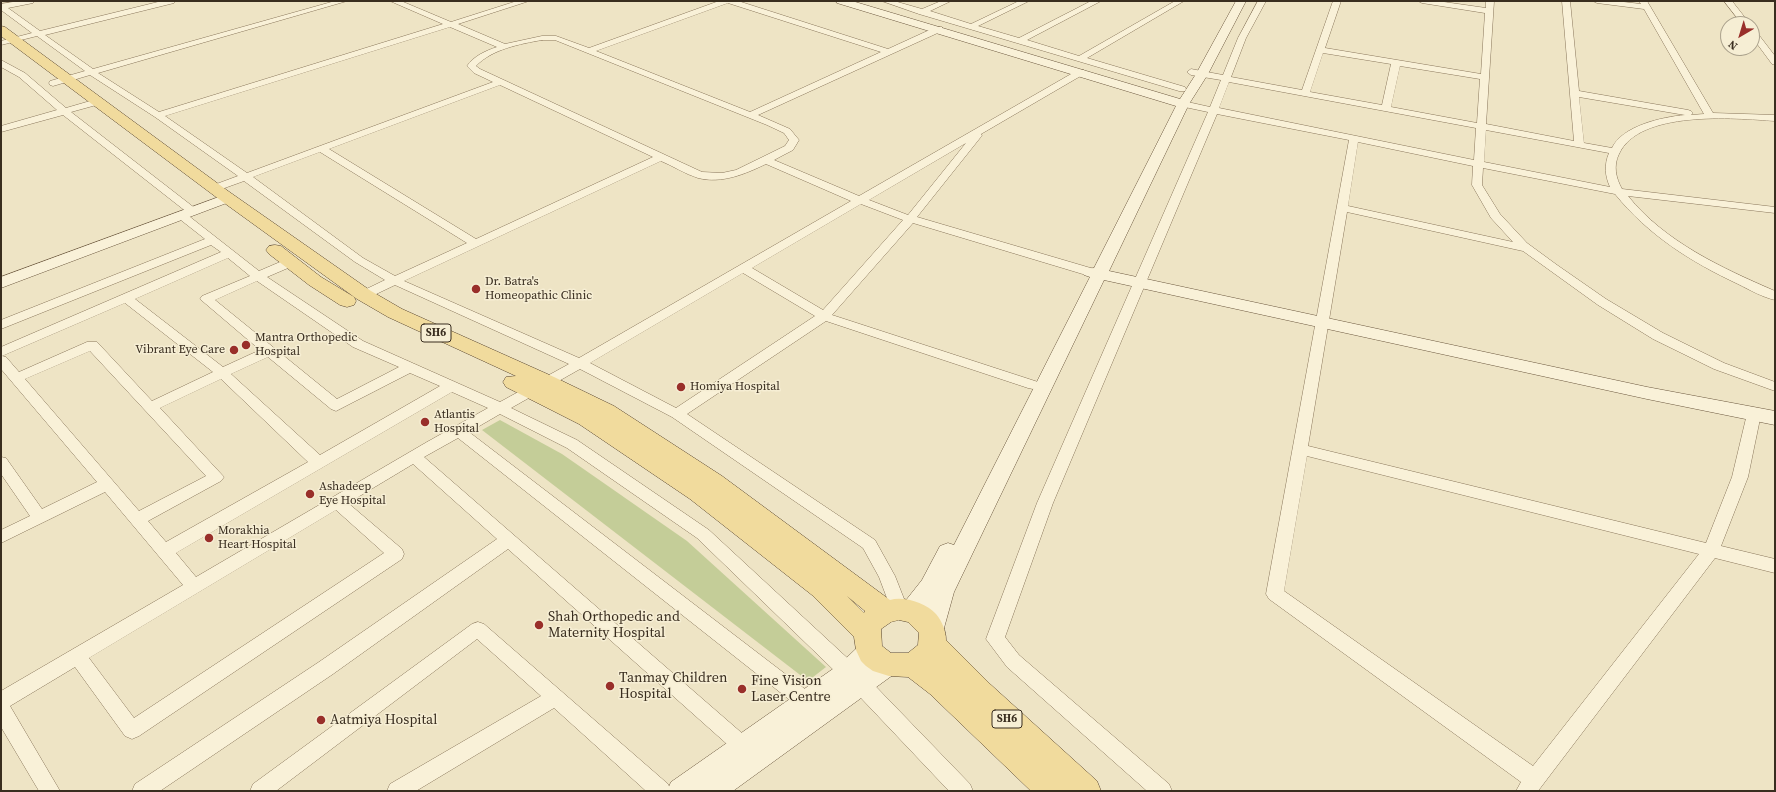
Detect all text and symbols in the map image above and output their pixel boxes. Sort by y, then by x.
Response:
north arrow [1720,16,1760,56]
text: N [1725,37,1741,53]
place label: Dr. Batra's Homeopathic Clinic [485,275,592,303]
marker: Dr. Batra's Homeopathic Clinic [470,283,482,295]
road number: SH6 [421,324,451,342]
place label: Mantra Orthopedic Hospital [255,331,357,359]
marker: Mantra Orthopedic Hospital [240,339,252,351]
place label: Vibrant Eye Care [135,343,225,357]
marker: Vibrant Eye Care [228,344,240,356]
place label: Homiya Hospital [690,380,780,394]
marker: Homiya Hospital [675,381,687,393]
place label: Atlantis Hospital [434,408,479,436]
marker: Atlantis Hospital [419,416,431,428]
place label: Ashadeep Eye Hospital [319,480,386,508]
marker: Ashadeep Eye Hospital [304,488,316,500]
place label: Morakhia Heart Hospital [218,524,296,552]
marker: Morakhia Heart Hospital [203,532,215,544]
place label: Shah Orthopedic and Maternity Hospital [548,609,680,642]
marker: Shah Orthopedic and Maternity Hospital [533,619,545,631]
place label: Tanmay Children Hospital [619,670,727,702]
place label: Fine Vision Laser Centre [751,673,831,706]
marker: Tanmay Children Hospital [604,680,616,692]
marker: Fine Vision Laser Centre [736,683,748,695]
road number: SH6 [992,710,1022,728]
place label: Aatmiya Hospital [330,712,437,728]
marker: Aatmiya Hospital [315,714,327,726]

